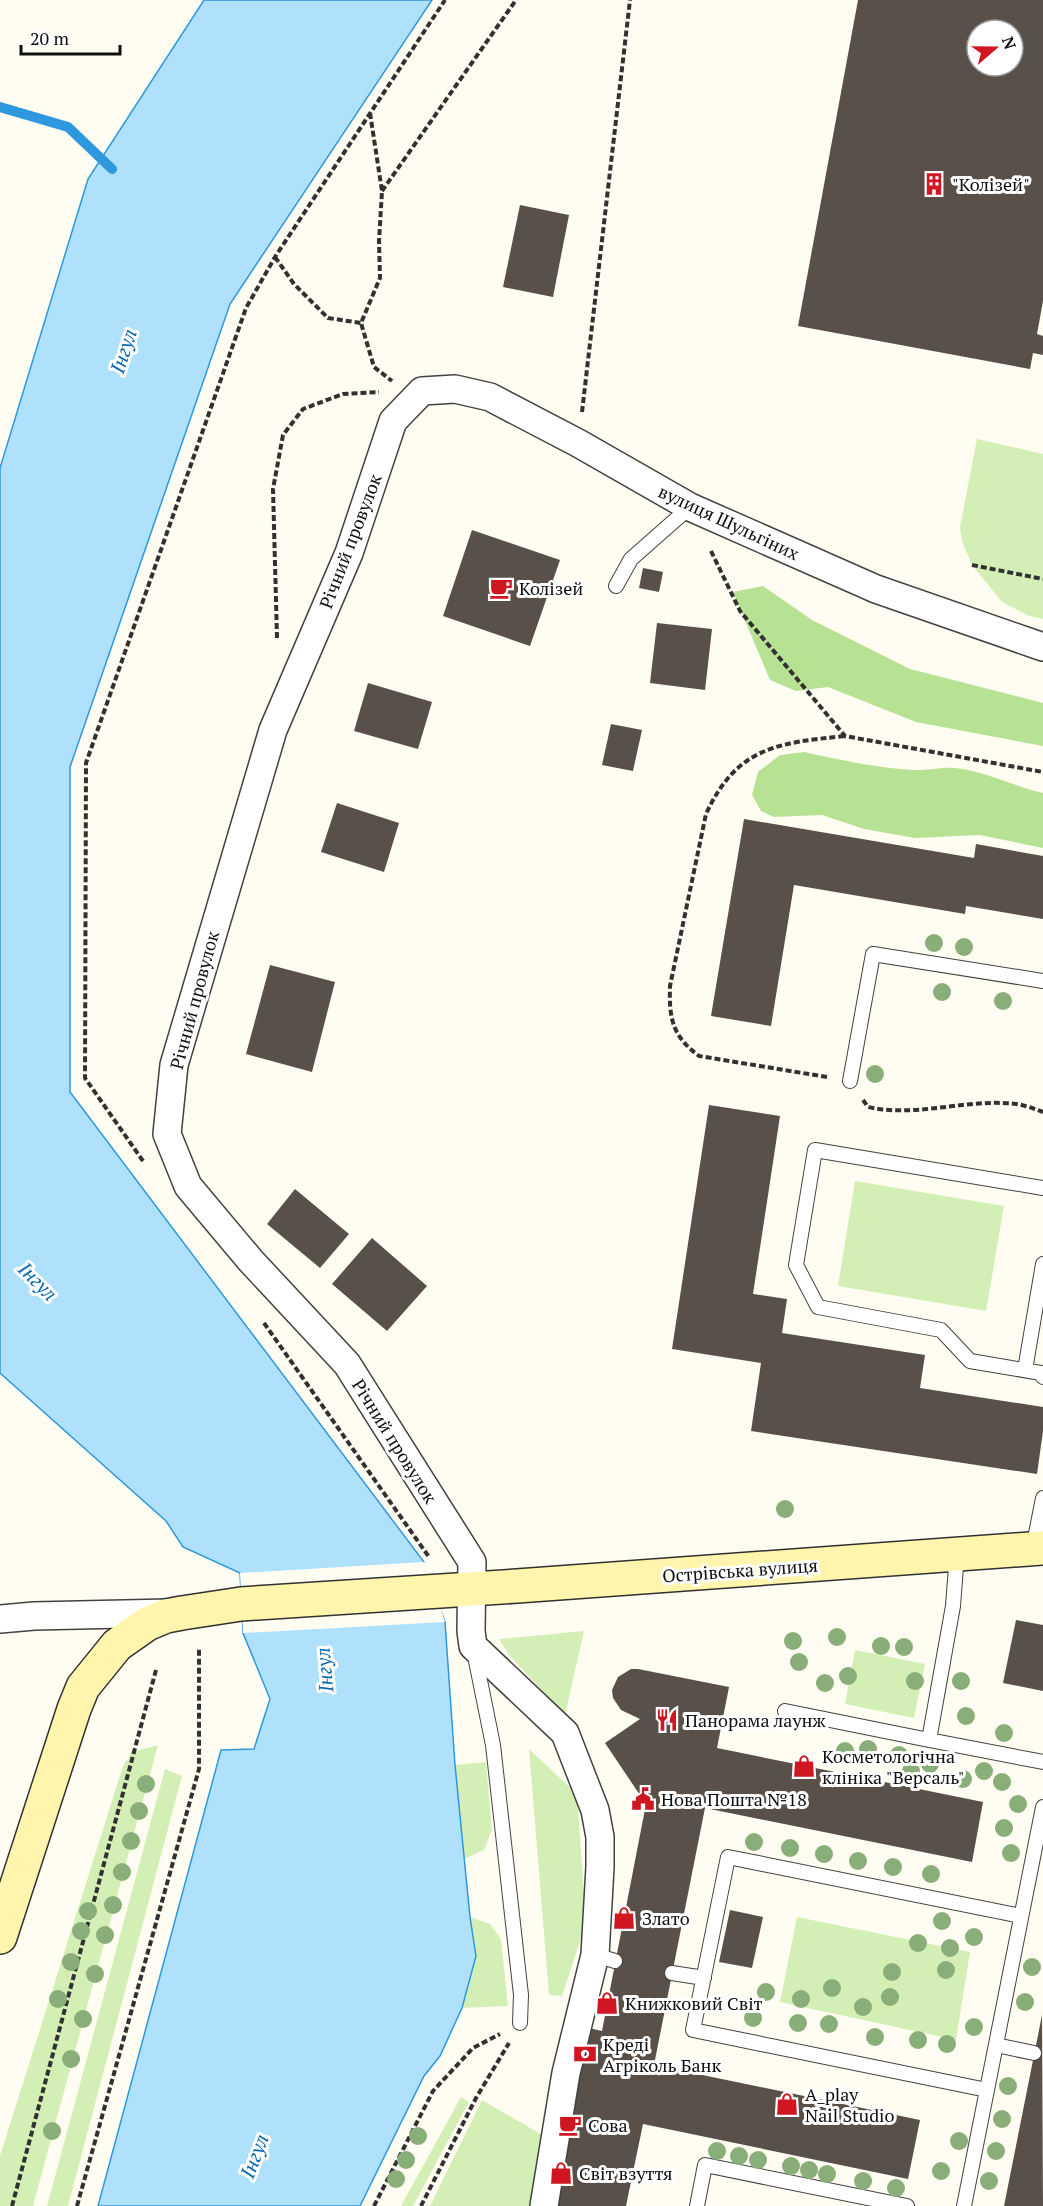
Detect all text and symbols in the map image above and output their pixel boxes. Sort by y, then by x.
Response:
scale bar [21,18,120,56]
north arrow [965,18,1025,78]
text: 20 m [30,26,70,50]
text: N [997,33,1022,52]
building icon: "Колізей" [921,171,947,197]
place label: "Колізей" [952,172,1030,196]
water label: Інгул [103,325,143,378]
street label: Річний провулок [313,470,387,612]
street label: вулиця Шульгіних [655,479,804,565]
cafe icon: Колізей [488,575,514,601]
place label: Колізей [519,576,583,600]
street label: Річний провулок [164,928,224,1072]
water label: Інгул [12,1255,63,1306]
street label: Річний провулок [347,1374,443,1508]
street label: Острівська вулиця [661,1553,819,1587]
water label: Інгул [309,1646,339,1695]
restaurant icon: Панорама лаунж [654,1707,680,1733]
place label: Панорама лаунж [685,1708,826,1732]
place label: Косметологічна клініка "Версаль" [822,1744,965,1789]
shop icon: Косметологічна клініка "Версаль" [791,1753,817,1779]
public building icon: Нова Пошта №18 [630,1786,656,1812]
place label: Нова Пошта №18 [661,1787,807,1811]
shop icon: Злато [611,1905,637,1931]
place label: Злато [642,1906,690,1930]
shop icon: Книжковий Світ [594,1990,620,2016]
place label: Книжковий Світ [625,1991,763,2015]
place label: Креді Агріколь Банк [603,2032,722,2077]
bank icon: Креді Агріколь Банк [572,2041,598,2067]
place label: A_play Nail Studio [805,2082,895,2127]
shop icon: A_play Nail Studio [774,2091,800,2117]
cafe icon: Сова [557,2112,583,2138]
place label: Сова [588,2113,628,2137]
water label: Інгул [233,2130,275,2183]
shop icon: Світ взуття [548,2160,574,2186]
place label: Світ взуття [579,2161,673,2185]

